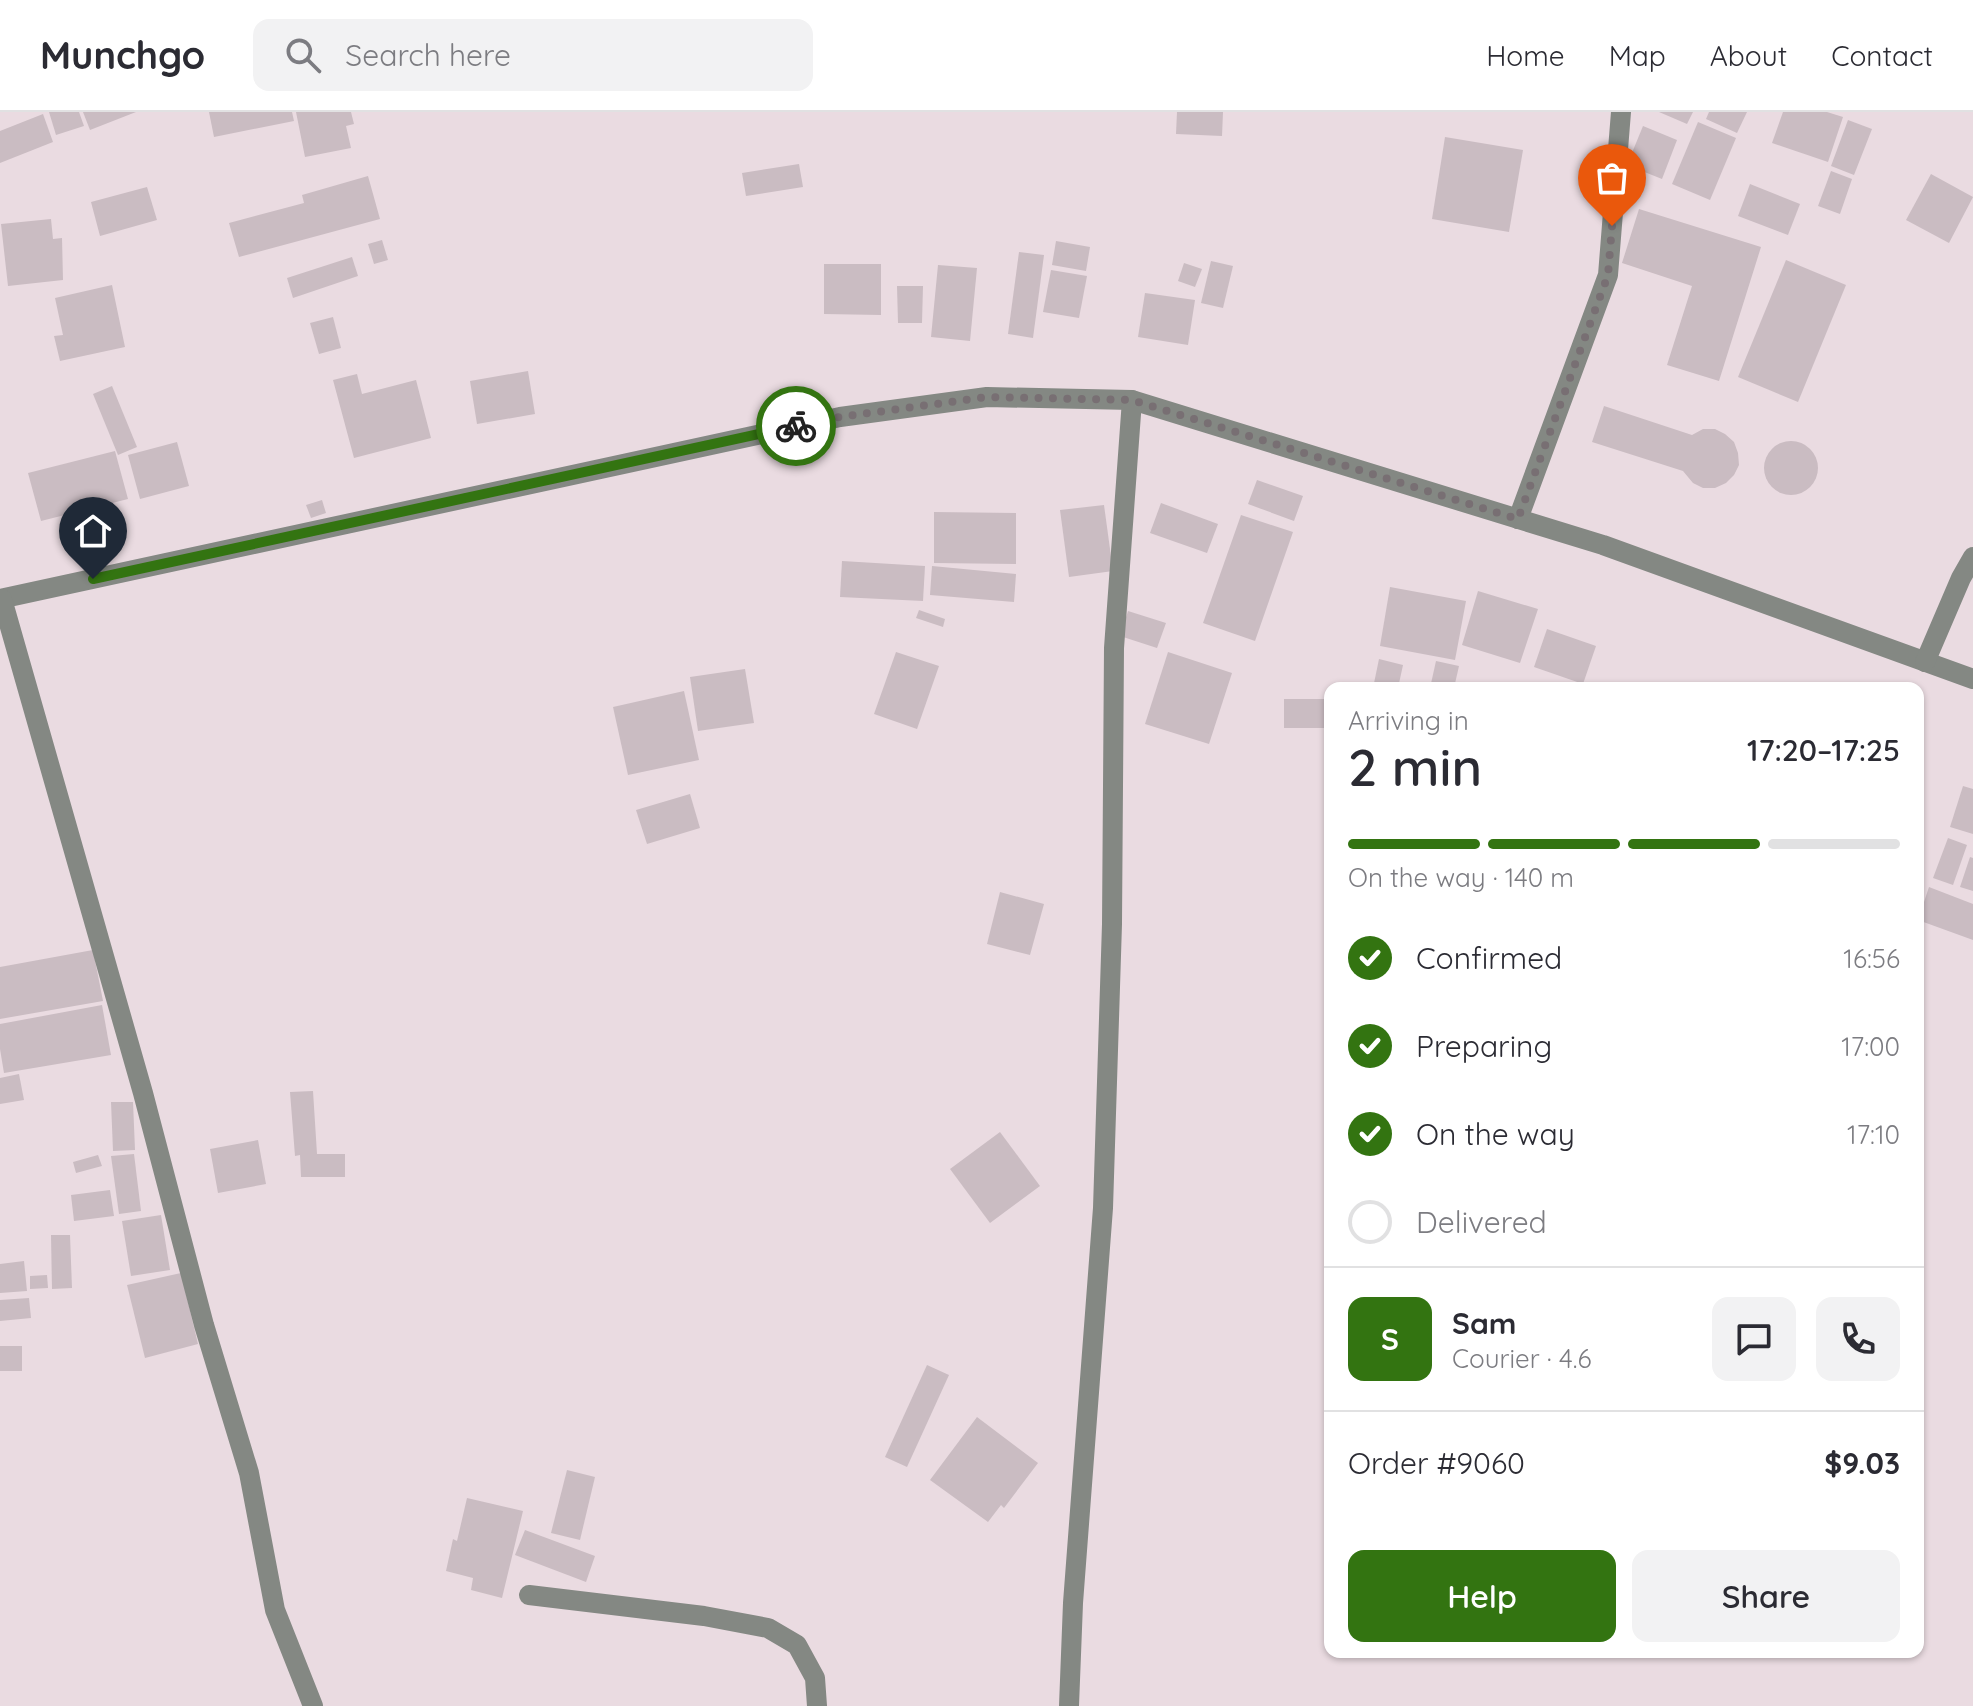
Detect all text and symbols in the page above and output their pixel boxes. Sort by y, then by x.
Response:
search box [253,19,813,91]
text: Munchgo [40,31,205,79]
icon: search [281,33,325,77]
text: Search here [345,36,511,74]
text: Home [1486,38,1565,73]
text: Map [1609,38,1666,73]
text: About [1710,38,1787,73]
text: Contact [1831,38,1933,73]
pin [1578,144,1646,226]
icon: bag [1590,156,1634,200]
courier [756,386,836,466]
icon: bike [774,404,818,448]
pin [59,497,127,579]
icon: home [71,509,115,553]
text: Arriving in [1348,704,1469,737]
text: 17:20–17:25 [1747,731,1900,769]
text: 2 min [1348,734,1482,799]
text: On the way · 140 m [1348,861,1574,894]
icon: check [1348,936,1392,980]
text: Confirmed [1416,939,1562,977]
text: 16:56 [1843,942,1900,975]
icon: check [1348,1024,1392,1068]
text: Preparing [1416,1027,1552,1065]
text: 17:00 [1841,1030,1900,1063]
icon: check [1348,1112,1392,1156]
text: On the way [1416,1115,1575,1153]
text: 17:10 [1847,1118,1900,1151]
text: Delivered [1416,1203,1547,1241]
button: chat [1712,1297,1796,1381]
button: phone [1816,1297,1900,1381]
text: Sam [1452,1304,1516,1342]
text: S [1381,1320,1399,1358]
text: Courier · 4.6 [1452,1342,1591,1375]
text: Order #9060 [1348,1444,1525,1482]
text: $9.03 [1824,1444,1900,1482]
button: Help [1348,1550,1616,1642]
button: Share [1632,1550,1900,1642]

